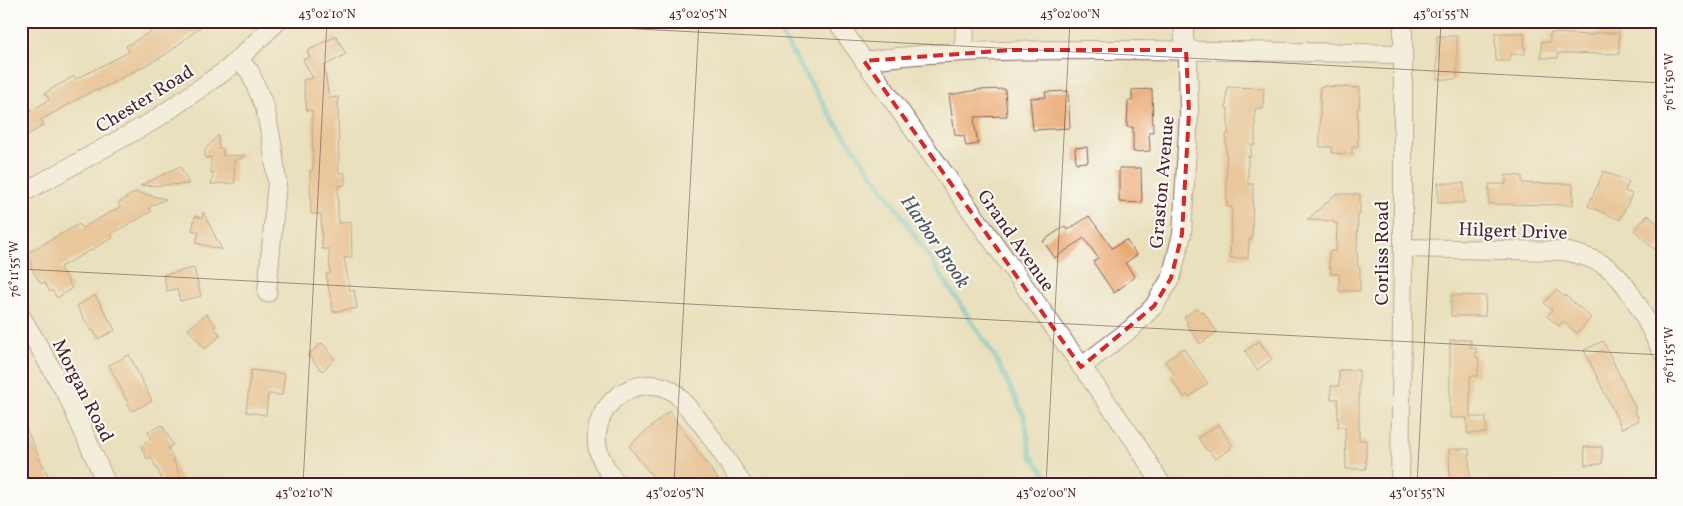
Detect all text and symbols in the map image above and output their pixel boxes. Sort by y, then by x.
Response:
text: 43°02'10"N [298,7,356,23]
text: 43°02'05"N [669,7,727,23]
text: 43°02'00"N [1040,7,1100,23]
text: 43°01'55"N [1413,7,1469,23]
text: 76°11'50"W [1662,53,1678,111]
street label: Chester Road [91,59,199,140]
street label: Graston Avenue [1144,115,1182,250]
street label: Grand Avenue [970,185,1060,297]
water label: Harbor Brook [893,190,976,294]
street label: Corliss Road [1370,201,1396,305]
street label: Hilgert Drive [1458,217,1568,247]
text: 76°11'55"W [7,241,23,297]
text: 76°11'55"W [1662,327,1678,383]
street label: Morgan Road [45,335,119,447]
text: 43°02'10"N [275,486,333,502]
text: 43°02'05"N [646,486,704,502]
text: 43°02'00"N [1016,486,1076,502]
text: 43°01'55"N [1389,486,1445,502]

